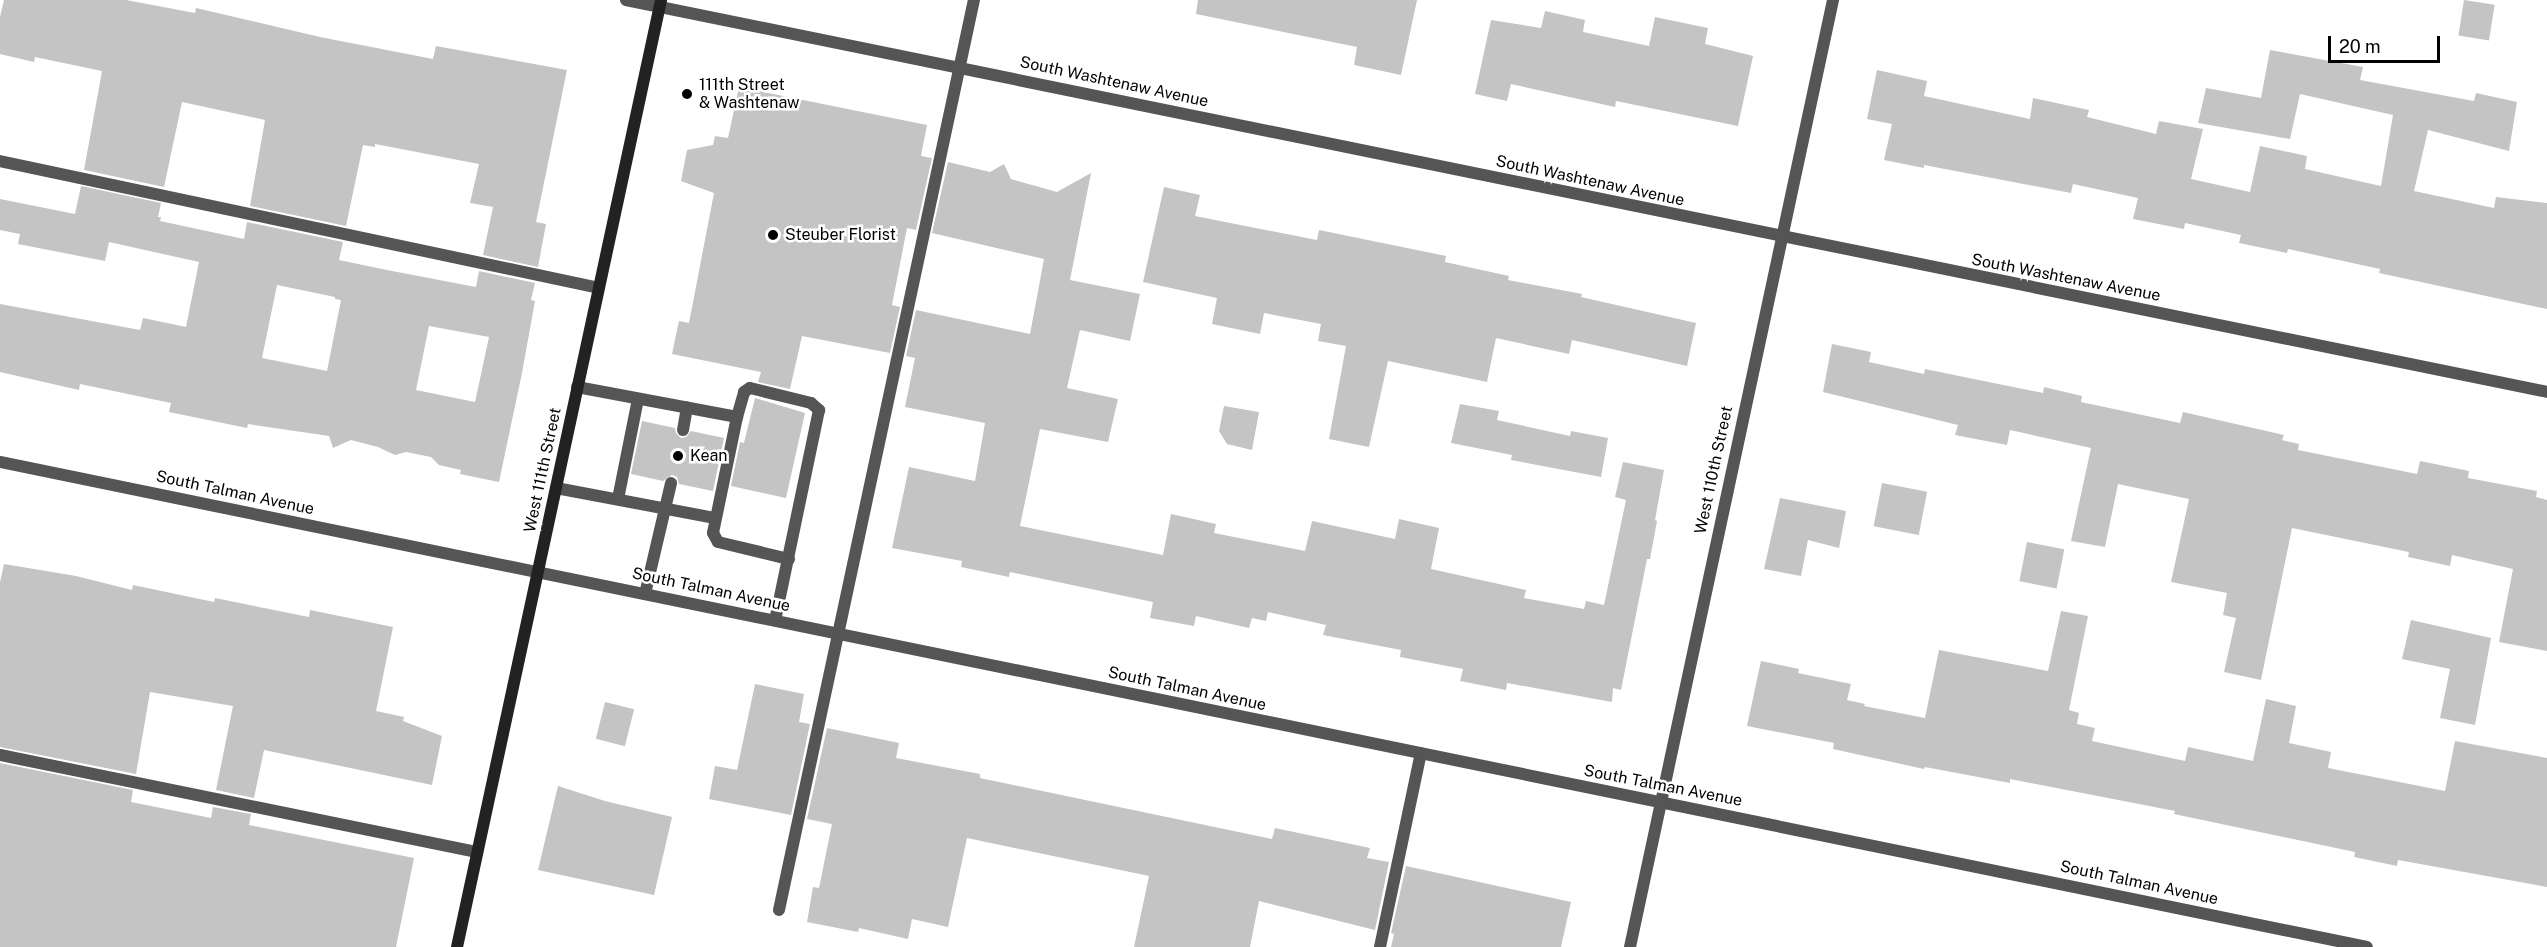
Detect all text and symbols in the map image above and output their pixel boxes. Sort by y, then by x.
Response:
scale bar [2331,24,2444,62]
text: 20 m [2339,36,2381,57]
street label: South Washtenaw Avenue [1018,53,1210,111]
place label: 111th Street & Washtenaw [699,75,800,113]
marker: 111th Street & Washtenaw [680,87,694,101]
street label: South Washtenaw Avenue [1494,152,1686,210]
place label: Steuber Florist [785,225,896,245]
marker: Steuber Florist [766,228,780,242]
street label: South Washtenaw Avenue [1970,250,2162,306]
street label: West 110th Street [1691,404,1737,536]
street label: West 111th Street [520,406,566,534]
place label: Kean [690,446,727,466]
marker: Kean [671,449,685,463]
street label: South Talman Avenue [154,467,316,519]
street label: South Talman Avenue [630,564,792,616]
street label: South Talman Avenue [1106,663,1268,715]
street label: South Talman Avenue [1582,761,1744,811]
street label: South Talman Avenue [2058,857,2220,909]

